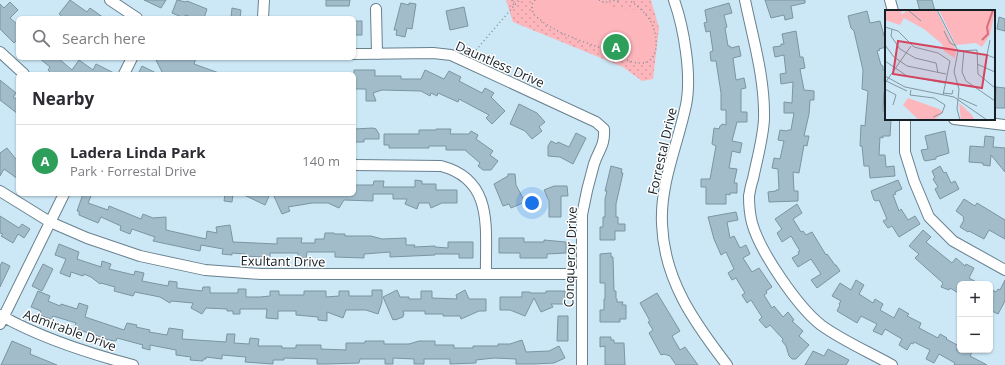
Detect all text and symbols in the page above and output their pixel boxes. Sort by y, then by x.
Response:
inset map [885,10,995,120]
search box [16,16,356,60]
icon: search [30,27,52,49]
text: Search here [62,28,146,48]
pin: A [603,32,629,62]
street label: Dauntless Drive [453,36,547,92]
text: Nearby [32,87,94,110]
street label: Forrestal Drive [643,106,681,196]
text: Ladera Linda Park [70,142,206,162]
text: A [41,152,49,170]
text: 140 m [302,152,340,170]
text: Park · Forrestal Drive [70,162,196,180]
your location [522,193,542,213]
street label: Conqueror Drive [559,206,581,308]
street label: Exultant Drive [240,251,326,271]
map controls [957,281,993,353]
button: + [957,281,993,317]
street label: Admirable Drive [21,305,119,355]
button: − [957,317,993,353]

